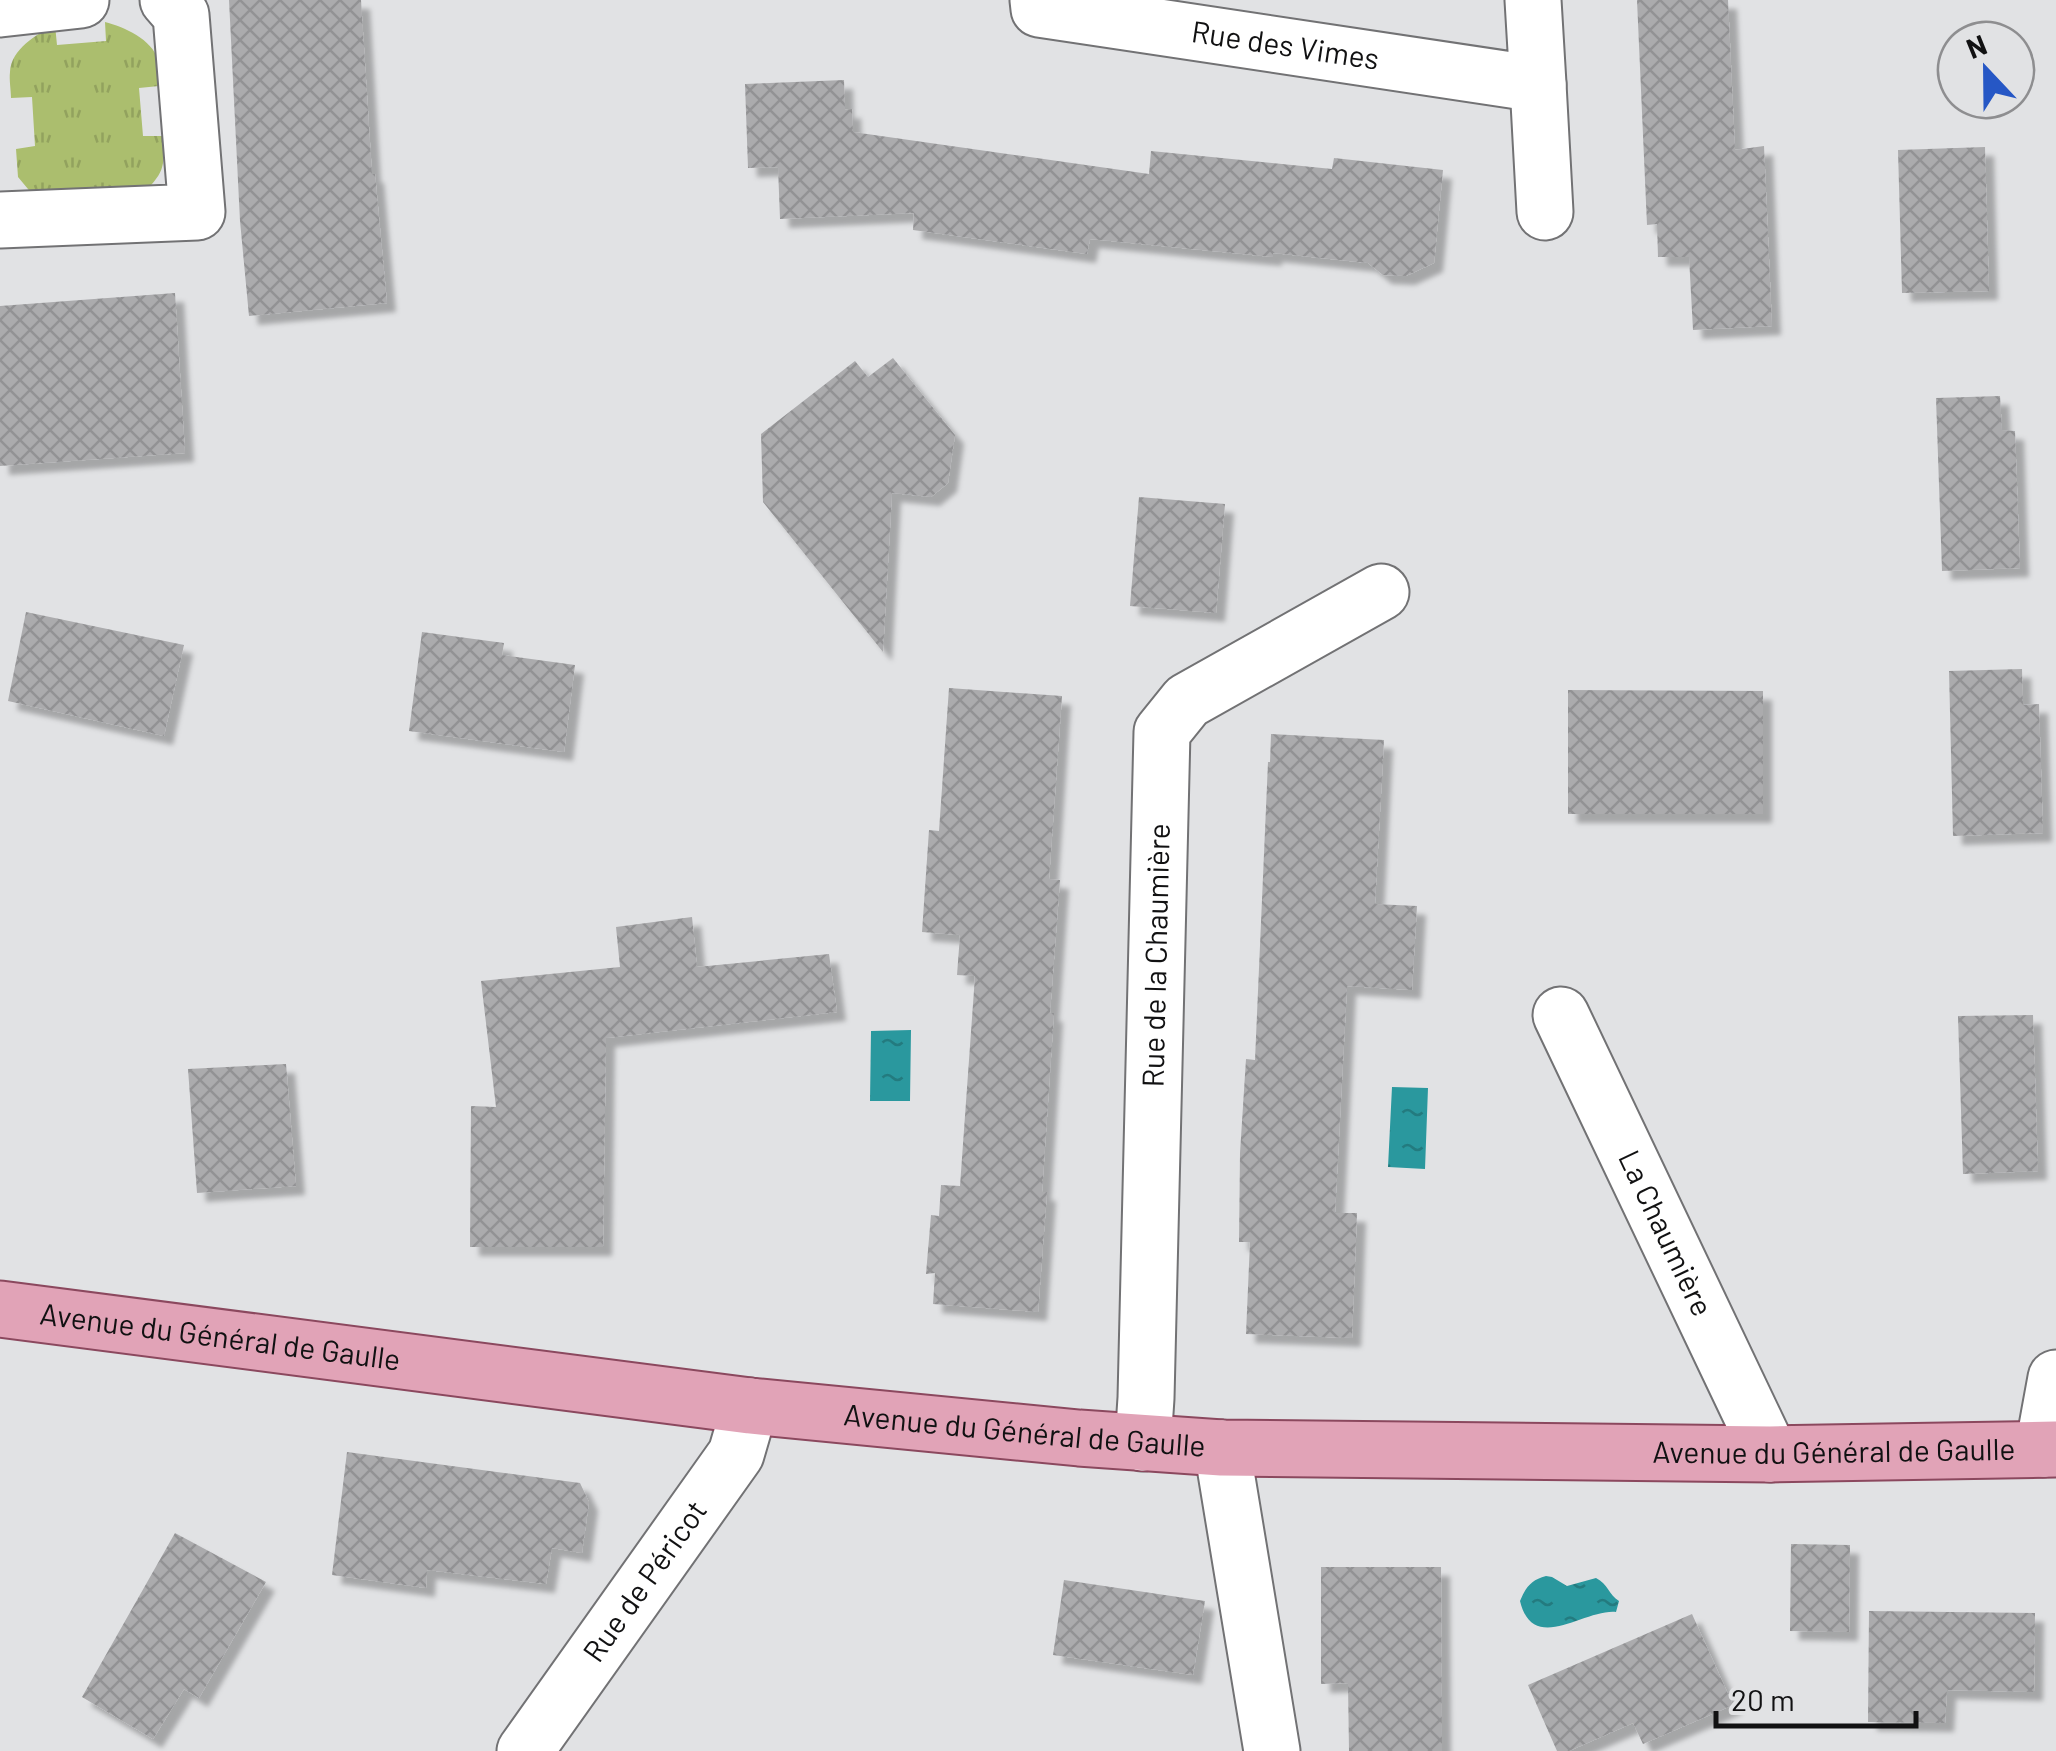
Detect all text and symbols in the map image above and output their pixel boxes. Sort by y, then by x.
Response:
street label: Rue des Vimes [1189,12,1382,76]
north arrow [1936,20,2036,120]
text: N [1961,27,1991,65]
street label: Rue de la Chaumière [1133,823,1176,1088]
street label: La Chaumière [1612,1144,1722,1321]
street label: Avenue du Général de Gaulle [38,1294,403,1377]
street label: Avenue du Général de Gaulle [842,1395,1207,1463]
street label: Avenue du Général de Gaulle [1652,1430,2016,1470]
street label: Rue de Péricot [574,1493,713,1668]
scale bar [1716,1666,1916,1728]
text: 20 m [1731,1681,1795,1717]

